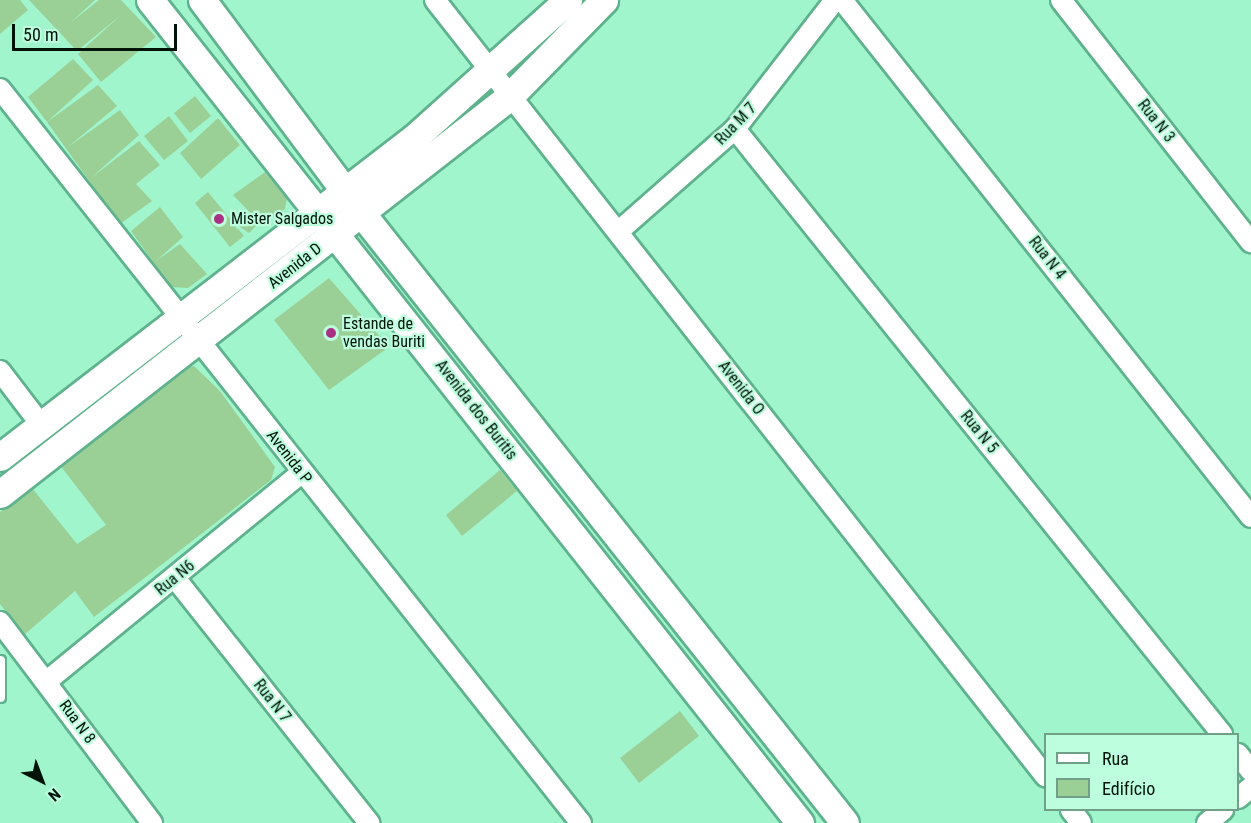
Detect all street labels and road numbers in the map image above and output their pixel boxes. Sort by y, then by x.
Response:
street label: Rua N 3 [1133,96,1179,146]
street label: Rua M 7 [711,99,761,149]
street label: Rua N 4 [1024,233,1070,283]
street label: Avenida D [264,239,326,293]
street label: Avenida dos Buritis [431,356,521,464]
street label: Avenida O [714,357,768,419]
street label: Rua N 5 [956,407,1002,457]
street label: Avenida P [262,426,316,488]
street label: Rua N6 [151,556,199,600]
street label: Rua N 7 [249,676,295,726]
street label: Rua N 8 [55,697,99,747]

